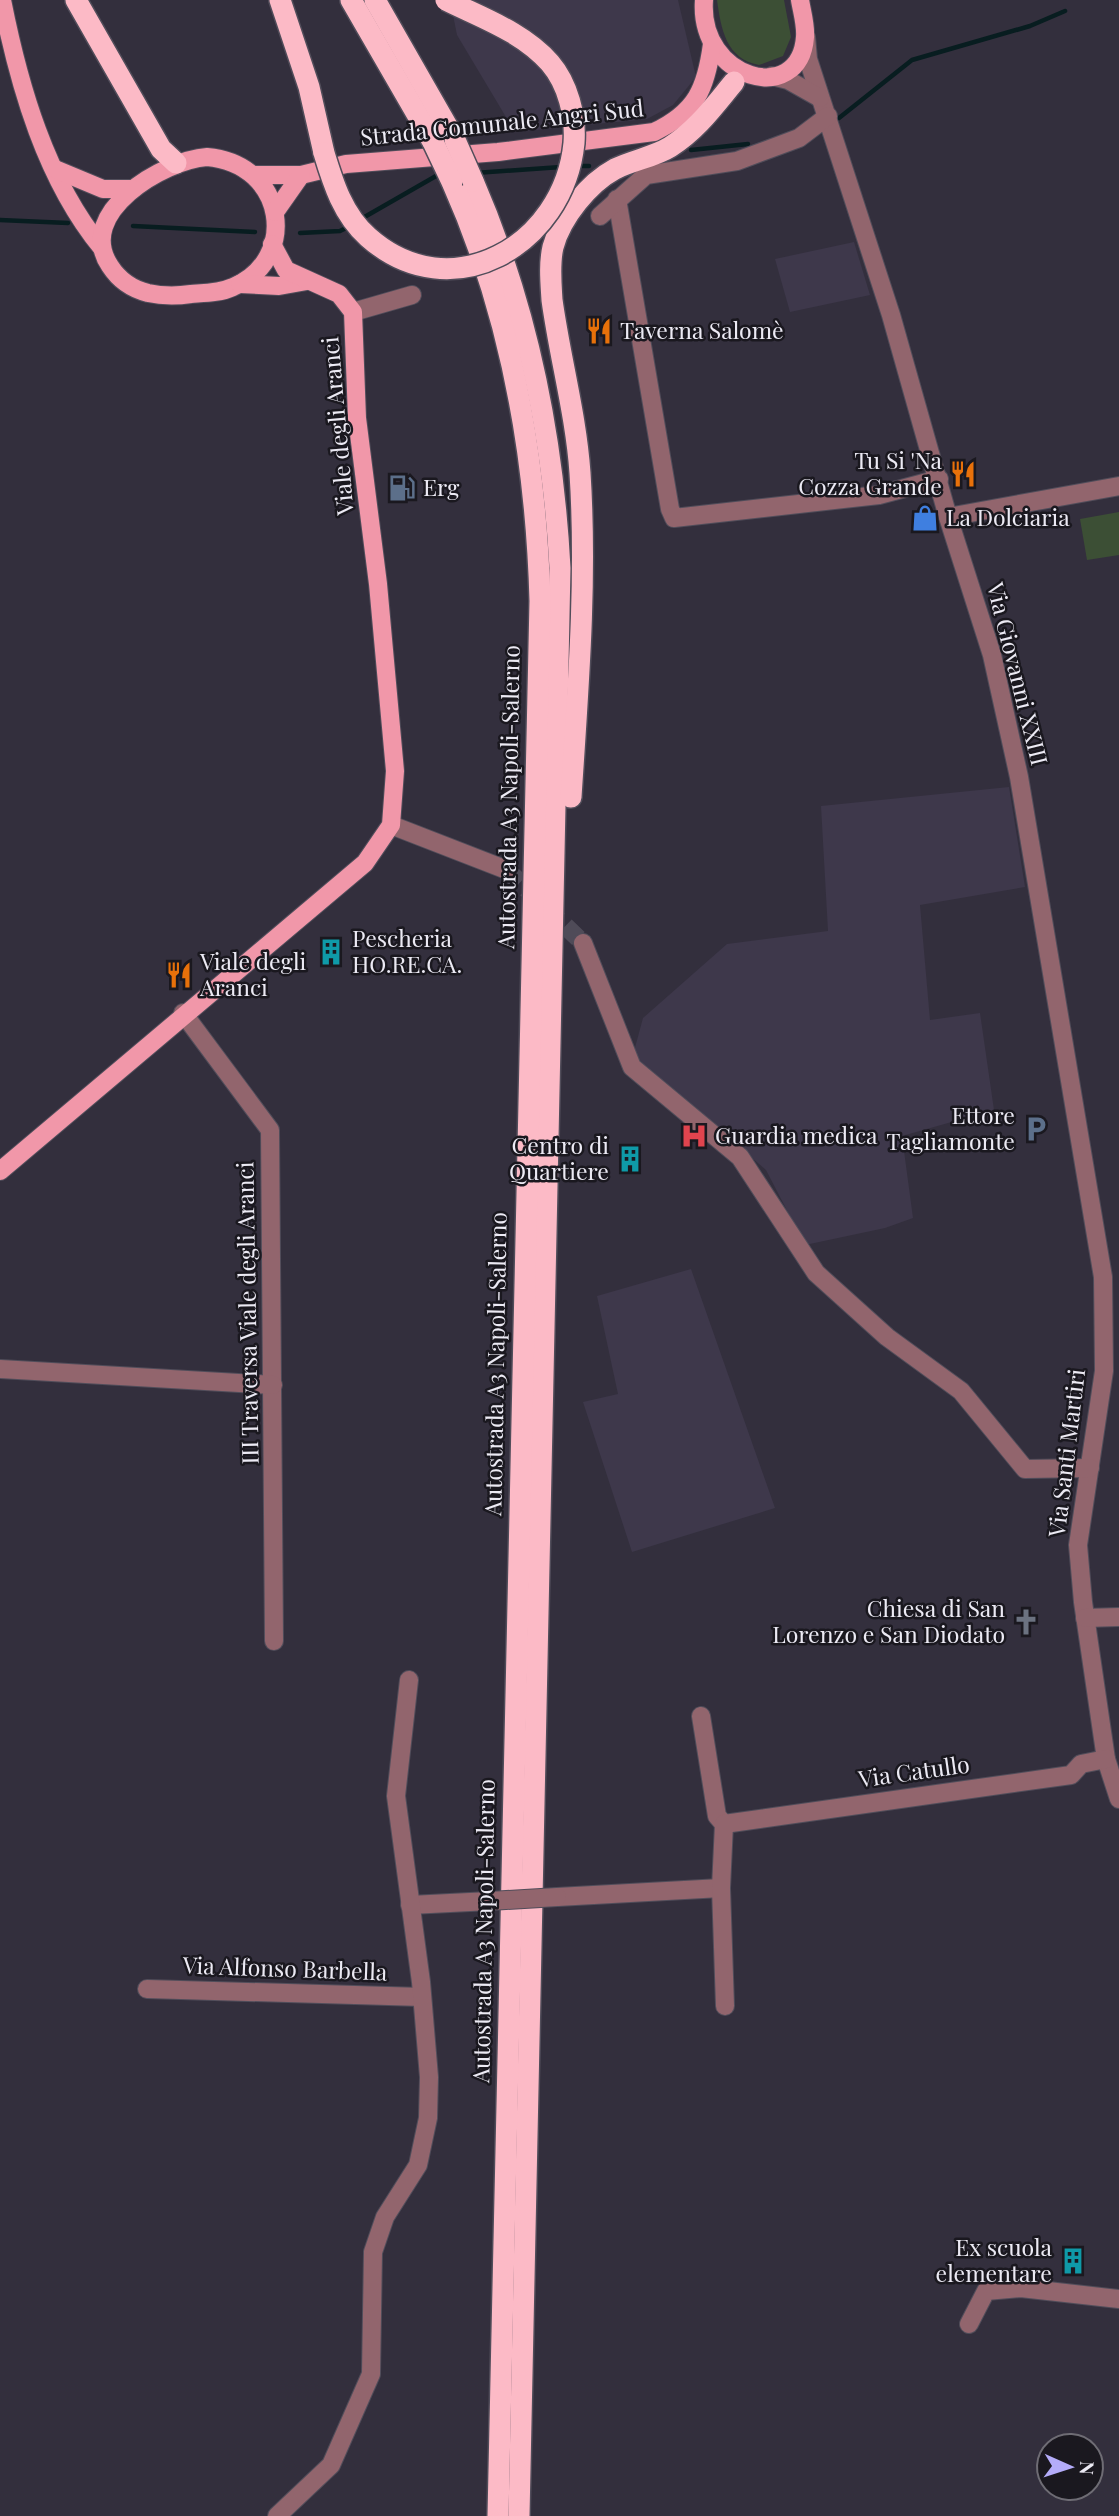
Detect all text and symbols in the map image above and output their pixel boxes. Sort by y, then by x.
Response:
street label: Strada Comunale Angri Sud [359,91,645,152]
place label: Taverna Salomè [620,314,784,345]
restaurant icon: Taverna Salomè [584,316,614,346]
street label: Viale degli Aranci [313,335,360,518]
place label: Tu Si 'Na Cozza Grande [798,444,943,501]
restaurant icon: Tu Si 'Na Cozza Grande [948,459,978,489]
place label: Erg [423,471,459,502]
fuel station icon: Erg [387,473,417,503]
place label: La Dolciaria [946,501,1070,532]
shop icon: La Dolciaria [910,503,940,533]
street label: Via Giovanni XXIII [980,578,1056,768]
street label: Autostrada A3 Napoli-Salerno [489,645,526,950]
place label: Pescheria HO.RE.CA. [352,922,462,979]
building icon: Pescheria HO.RE.CA. [316,937,346,967]
place label: Viale degli Aranci [199,945,306,1002]
restaurant icon: Viale degli Aranci [164,960,194,990]
place label: Ettore Tagliamonte [886,1099,1015,1156]
parking icon: Ettore Tagliamonte [1021,1114,1051,1144]
place label: Guardia medica [715,1119,878,1150]
hospital icon: Guardia medica [679,1121,709,1151]
place label: Centro di Quartiere [509,1129,609,1186]
building icon: Centro di Quartiere [615,1144,645,1174]
street label: III Traversa Viale degli Aranci [228,1161,265,1465]
street label: Autostrada A3 Napoli-Salerno [476,1212,513,1517]
street label: Via Santi Martiri [1040,1367,1091,1540]
place label: Chiesa di San Lorenzo e San Diodato [772,1592,1005,1649]
church icon: Chiesa di San Lorenzo e San Diodato [1011,1607,1041,1637]
street label: Via Catullo [855,1747,971,1794]
street label: Autostrada A3 Napoli-Salerno [464,1779,501,2084]
street label: Via Alfonso Barbella [181,1948,388,1987]
place label: Ex scuola elementare [936,2231,1053,2288]
building icon: Ex scuola elementare [1058,2246,1088,2276]
north arrow [1035,2432,1105,2502]
text: N [1075,2460,1101,2476]

